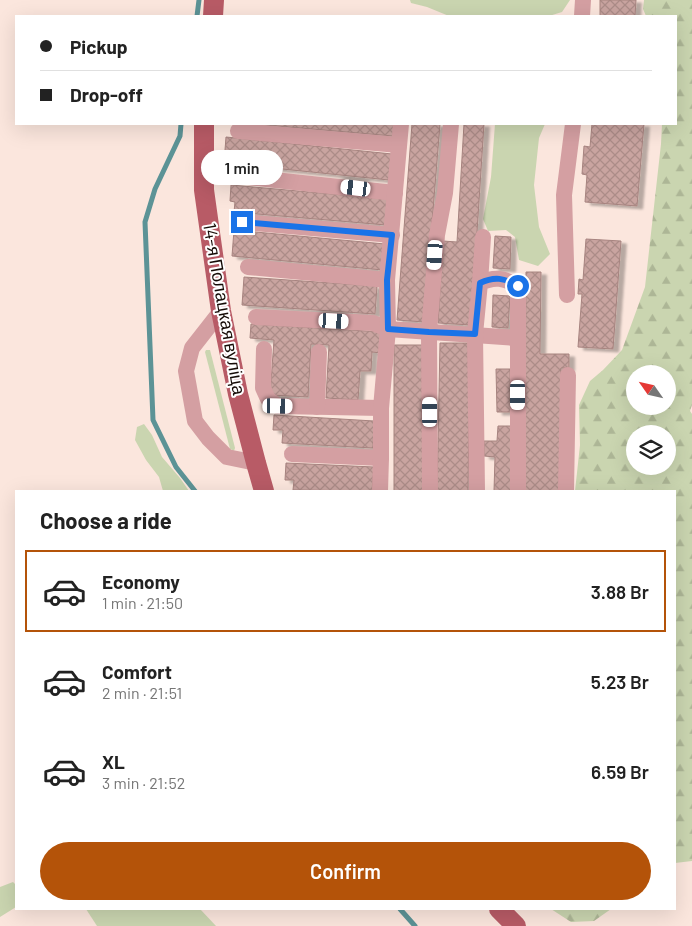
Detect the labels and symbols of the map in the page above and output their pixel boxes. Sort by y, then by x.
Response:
callout: 1 min [201,150,283,184]
car [340,179,371,197]
route end [231,211,253,233]
street label: 14-я Полацкая вуліца [199,221,251,398]
car [426,240,443,270]
route start [507,275,529,297]
car [318,313,349,329]
north arrow [626,365,676,415]
car [510,380,525,410]
car [422,397,437,427]
car [262,398,293,414]

